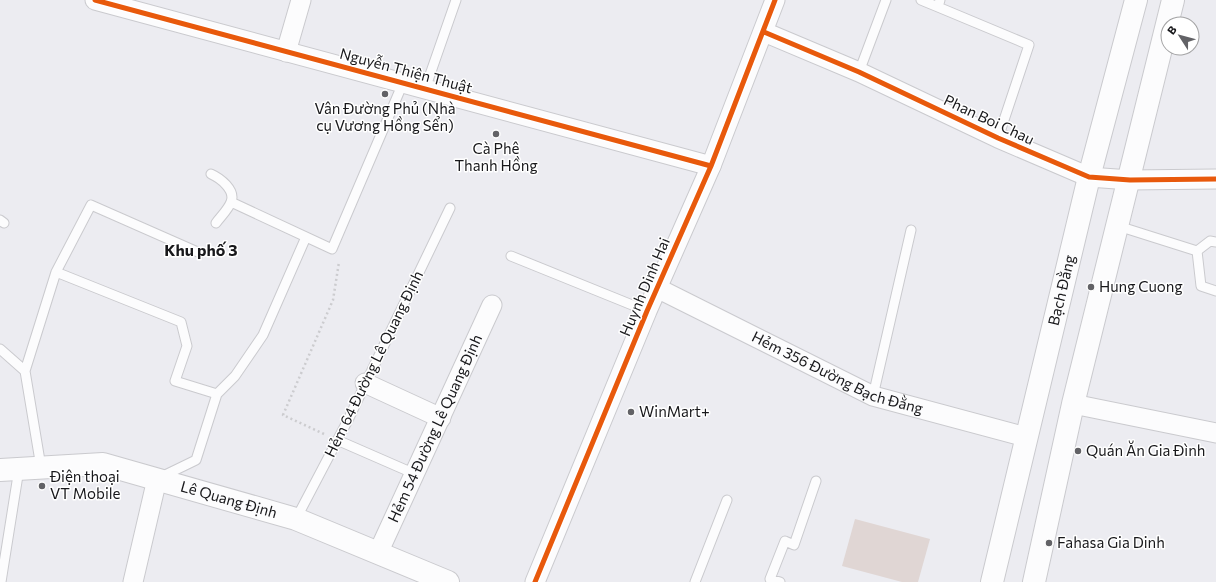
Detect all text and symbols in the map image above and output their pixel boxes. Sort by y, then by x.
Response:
north arrow [1160,16,1200,56]
text: B [1164,23,1179,37]
street label: Nguyễn Thiện Thuật [338,44,475,96]
marker: Vân Đường Phủ (Nhà cụ Vương Hồng Sển) [380,89,390,99]
street label: Phan Boi Chau [941,90,1038,148]
place label: Vân Đường Phủ (Nhà cụ Vương Hồng Sển) [314,99,456,134]
marker: Cà Phê Thanh Hồng [491,129,501,139]
place label: Cà Phê Thanh Hồng [454,139,538,174]
street label: Huynh Dinh Hai [615,235,673,339]
district label: Khu phố 3 [164,240,238,259]
street label: Bạch Đằng [1044,253,1078,327]
street label: Hẻm 64 Đường Lê Quang Định [320,267,426,460]
place label: Hung Cuong [1099,277,1183,295]
marker: Hung Cuong [1086,282,1096,292]
street label: Hẻm 356 Đường Bạch Đằng [749,327,925,417]
street label: Hẻm 54 Đường Lê Quang Định [383,331,485,525]
place label: WinMart+ [639,402,710,420]
marker: WinMart+ [626,407,636,417]
place label: Quán Ăn Gia Đình [1086,440,1205,459]
marker: Quán Ăn Gia Đình [1073,446,1083,456]
place label: Điện thoại VT Mobile [49,467,121,502]
street label: Lê Quang Định [179,477,279,521]
marker: Điện thoại VT Mobile [37,481,47,491]
place label: Fahasa Gia Dinh [1057,533,1165,551]
marker: Fahasa Gia Dinh [1044,538,1054,548]

